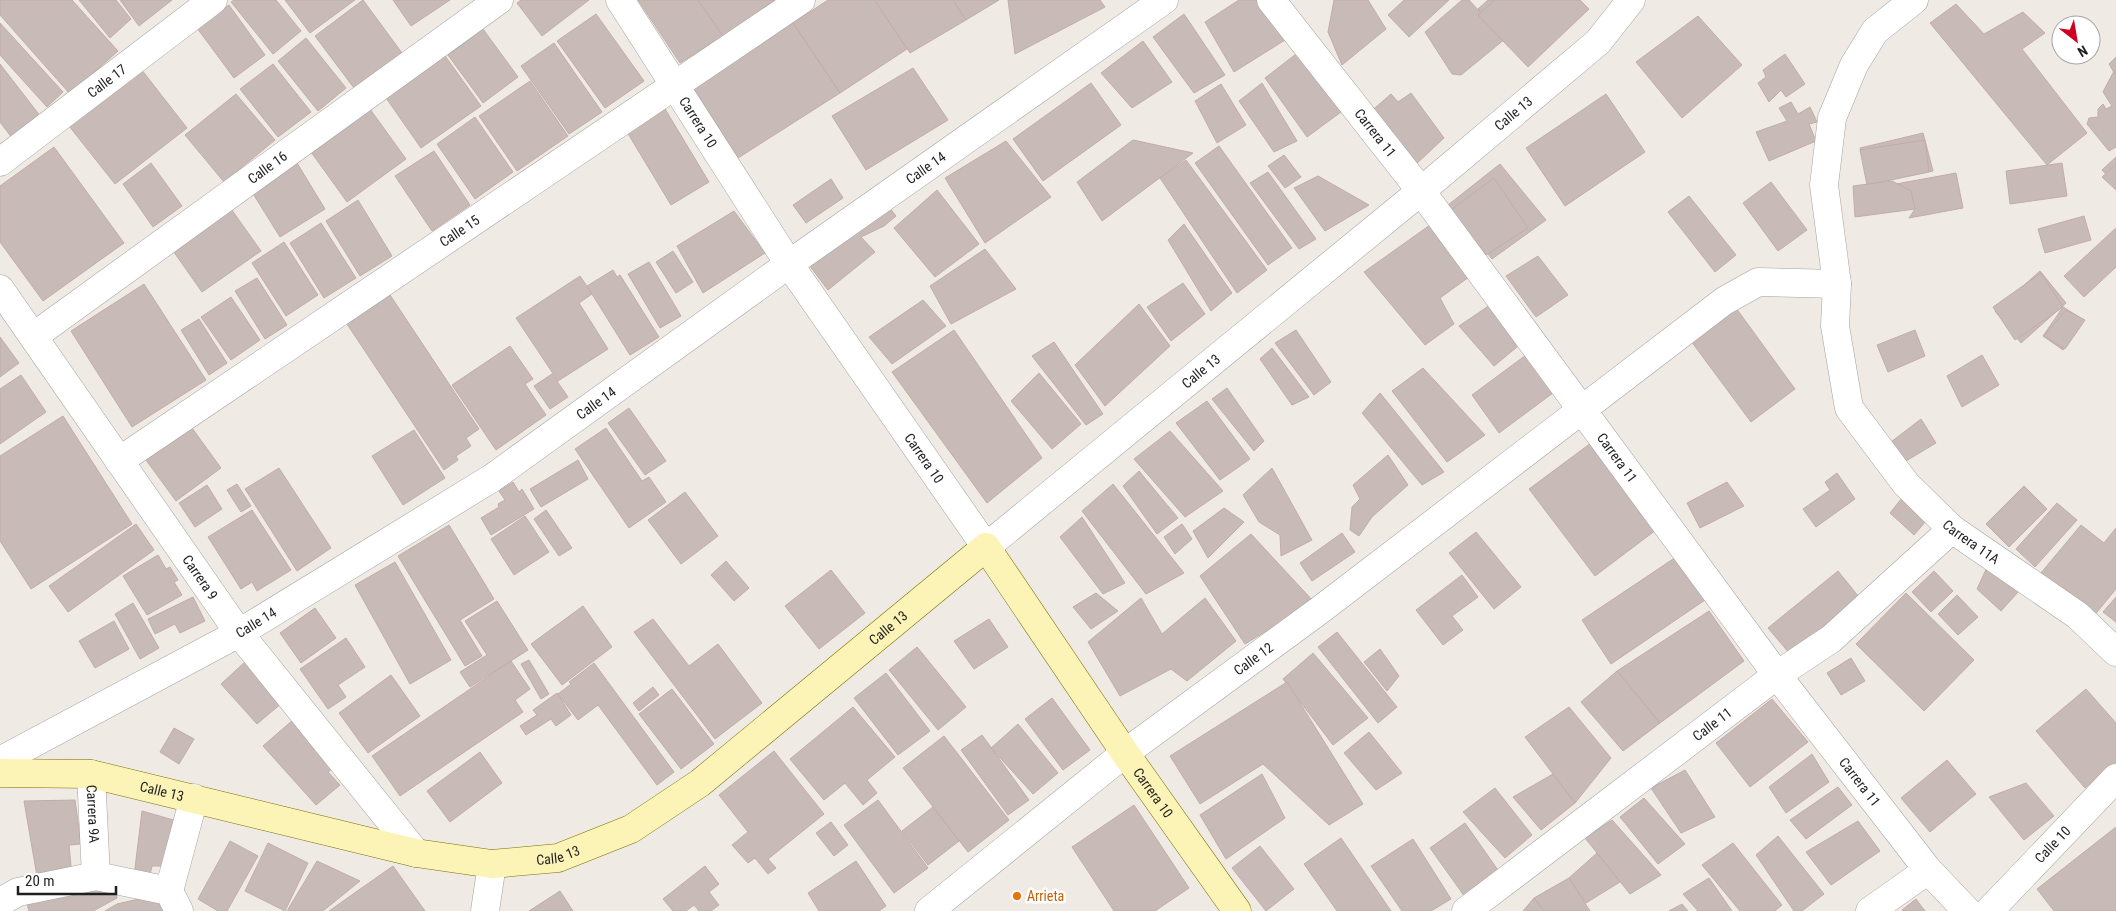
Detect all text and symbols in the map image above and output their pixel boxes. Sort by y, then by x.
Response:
north arrow [2051,15,2101,65]
text: N [2075,42,2090,60]
street label: Calle 17 [84,61,129,101]
street label: Calle 13 [1491,93,1536,134]
street label: Carrera 10 [676,94,720,151]
street label: Carrera 11 [1351,105,1399,160]
street label: Calle 16 [245,148,290,187]
street label: Calle 14 [903,148,949,187]
street label: Calle 15 [437,212,483,250]
street label: Calle 13 [1179,351,1223,391]
street label: Calle 14 [573,383,619,423]
street label: Carrera 10 [901,430,947,486]
street label: Carrera 11 [1594,430,1641,486]
street label: Carrera 11A [1939,516,2002,567]
street label: Carrera 9 [179,552,221,603]
street label: Calle 14 [233,604,279,641]
street label: Calle 13 [866,607,911,648]
street label: Calle 12 [1231,639,1276,679]
street label: Calle 11 [1690,704,1735,744]
street label: Carrera 11 [1836,754,1884,810]
street label: Carrera 10 [1130,765,1176,821]
street label: Calle 13 [138,778,186,804]
street label: Carrera 9A [84,784,102,844]
street label: Calle 10 [2031,823,2074,866]
street label: Calle 13 [535,842,582,868]
scale bar [18,864,115,896]
text: 20 m [25,872,55,890]
place label: Arrieta [1027,888,1064,904]
marker: Arrieta [1011,890,1023,902]

